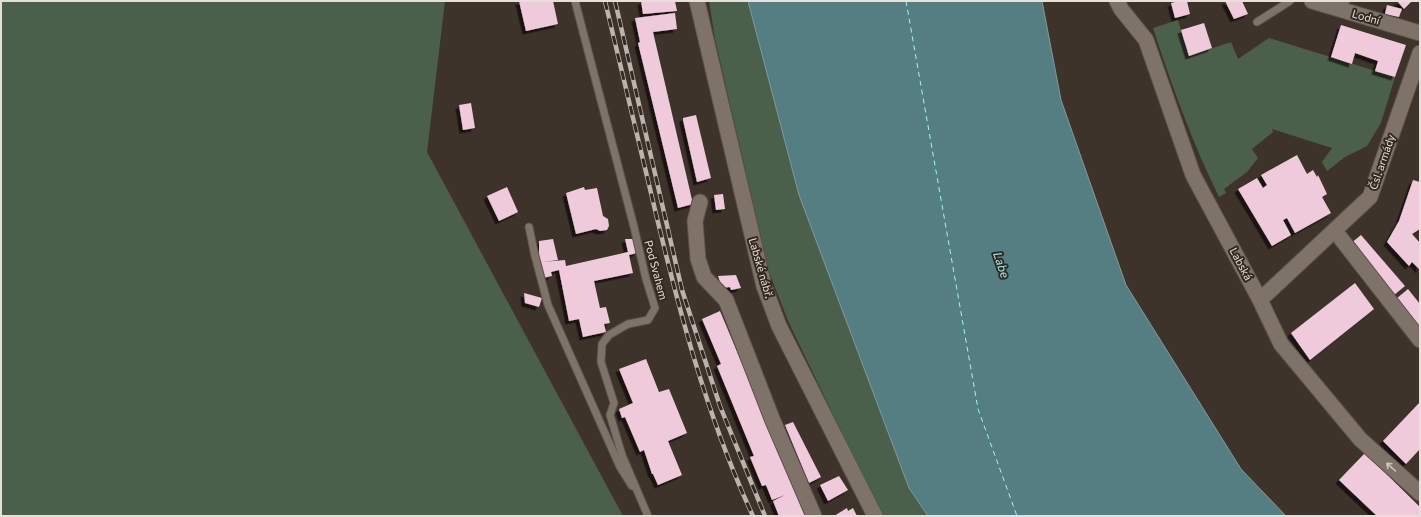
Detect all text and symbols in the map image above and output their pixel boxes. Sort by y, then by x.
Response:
street label: Lodní [1351,6,1383,27]
street label: Čsl. armády [1365,132,1397,191]
street label: Labské nábř. [747,236,776,300]
street label: Pod Svahem [642,239,671,301]
street label: Labská [1227,245,1255,282]
water label: Labe [991,250,1013,280]
one-way arrow [1386,463,1396,472]

